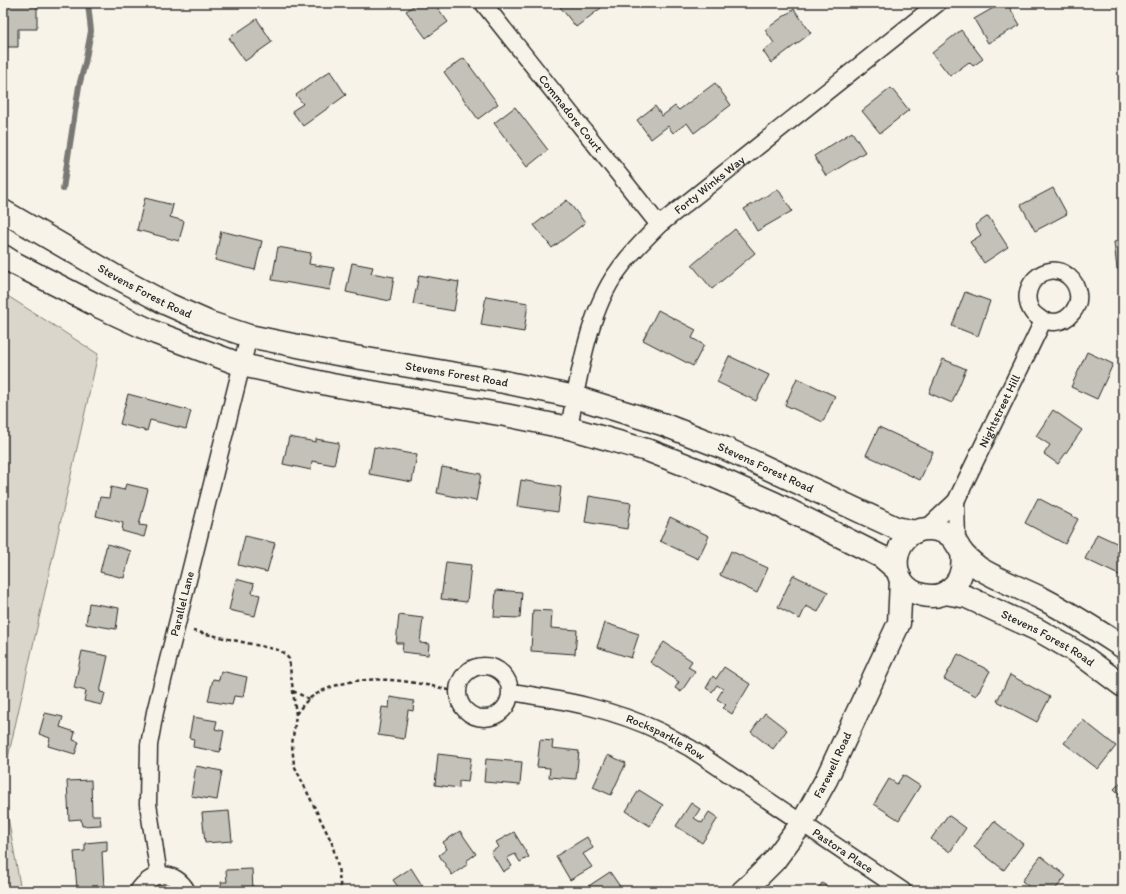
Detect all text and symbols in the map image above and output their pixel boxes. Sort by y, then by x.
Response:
street label: Commadore Court [536,72,606,155]
street label: Forty Winks Way [671,152,748,217]
street label: Stevens Forest Road [95,261,195,321]
street label: Stevens Forest Road [404,359,510,390]
street label: Nightstreet Hill [976,372,1023,450]
street label: Stevens Forest Road [716,439,816,496]
street label: Parallel Lane [167,569,197,638]
street label: Stevens Forest Road [999,607,1098,670]
street label: Rocksparkle Row [624,711,708,763]
street label: Farewell Road [810,729,855,800]
street label: Pastora Place [810,825,876,876]

